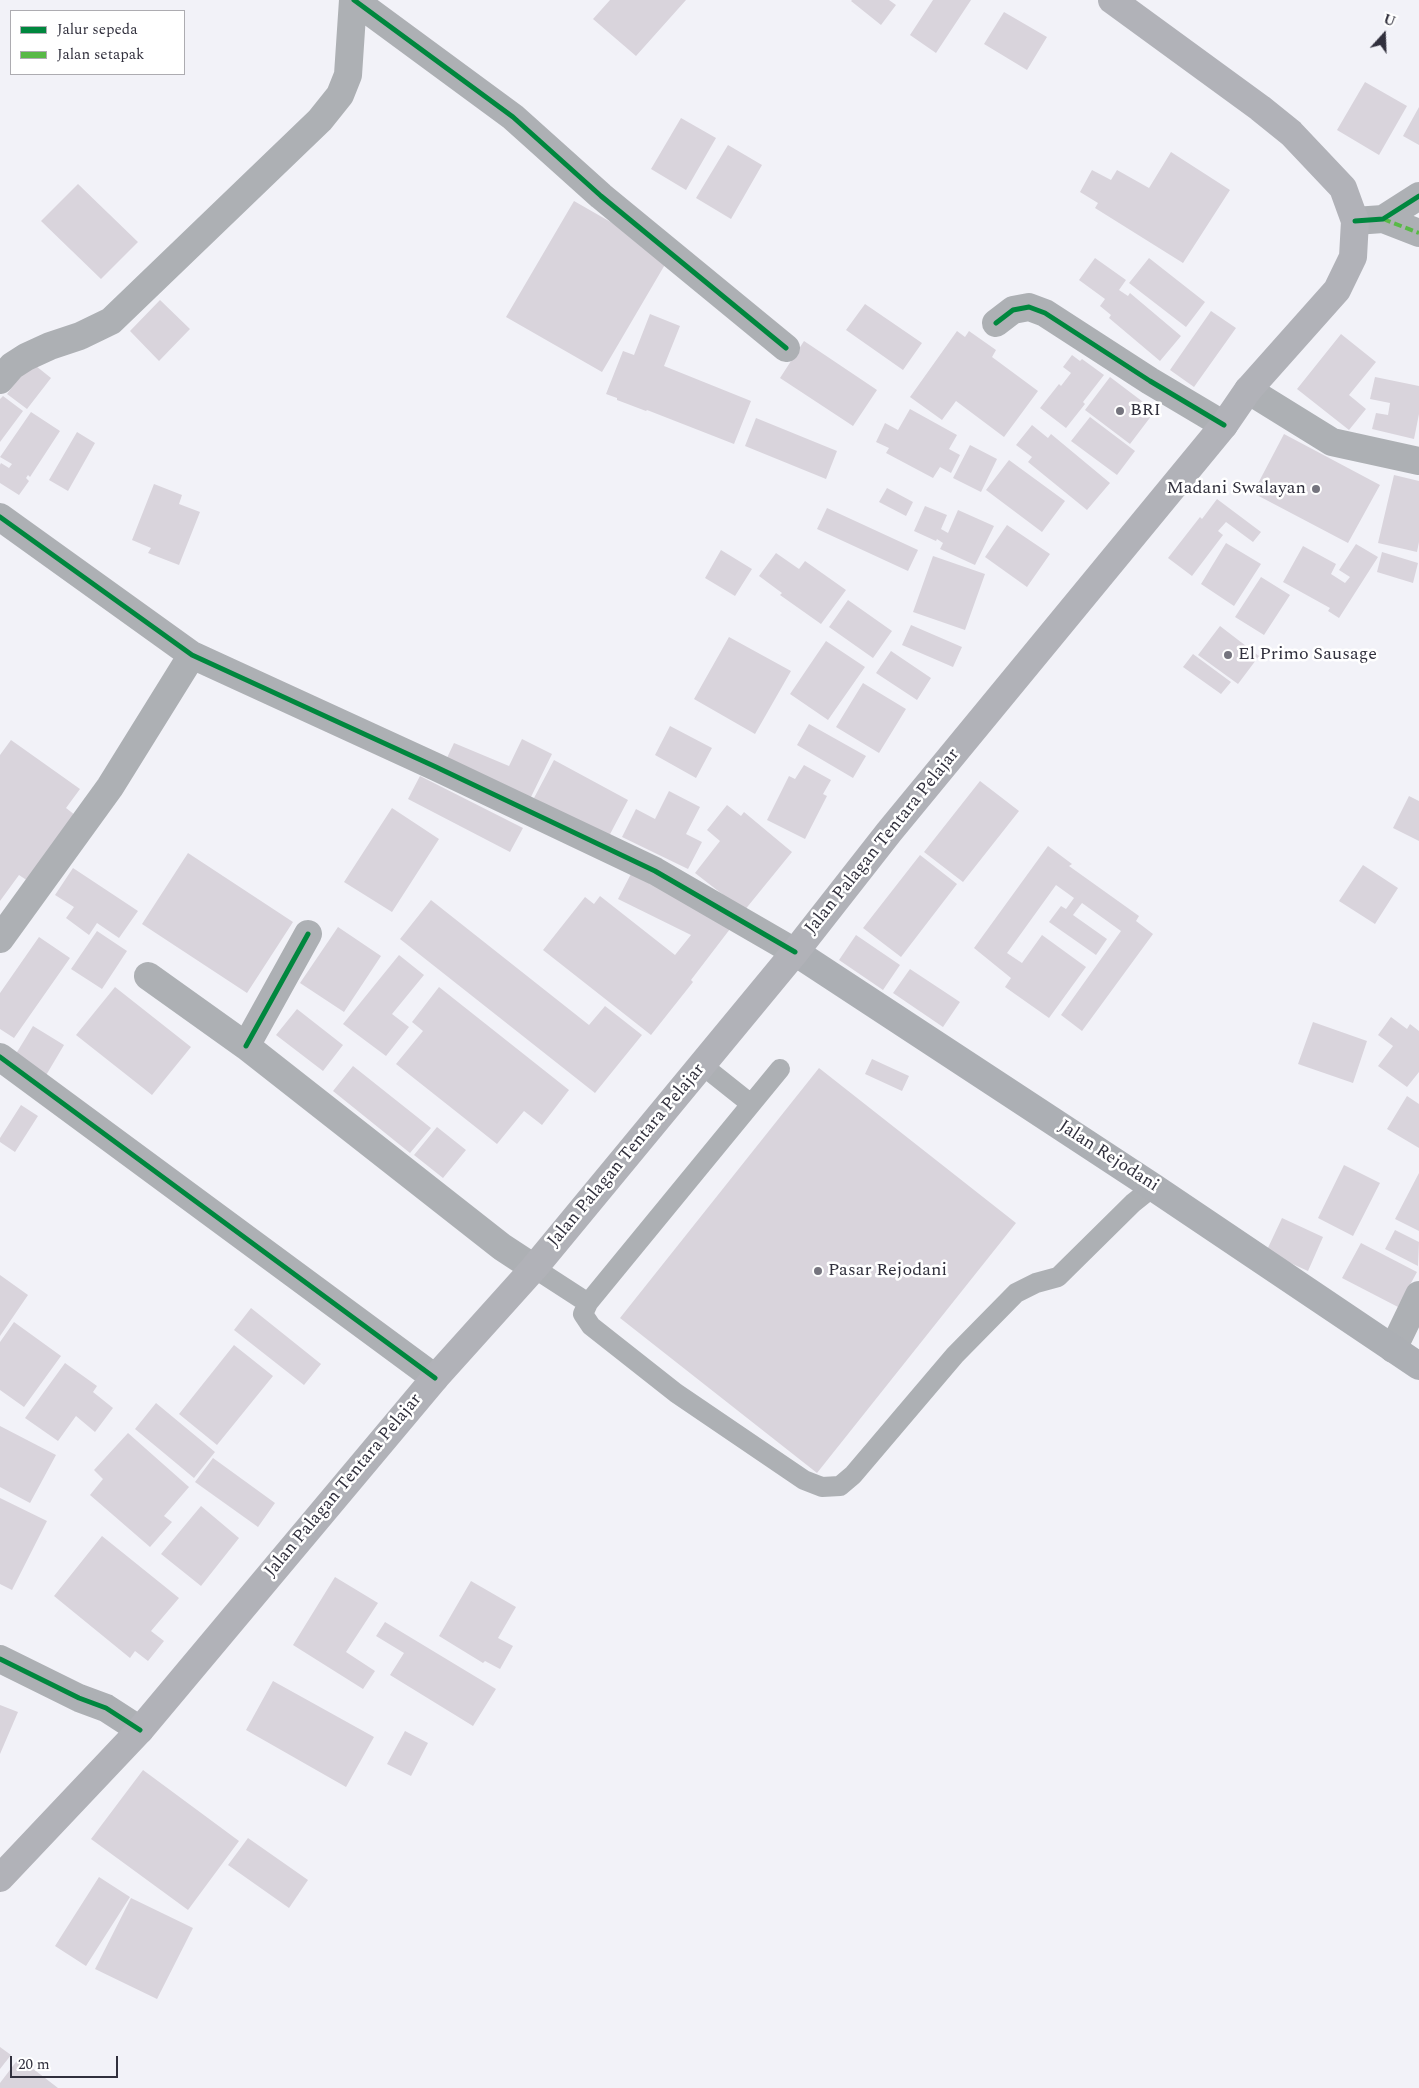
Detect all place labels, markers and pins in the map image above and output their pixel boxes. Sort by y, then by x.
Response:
place label: BRI [1130,400,1161,422]
marker: BRI [1114,405,1126,417]
place label: Madani Swalayan [1166,478,1306,500]
marker: Madani Swalayan [1310,483,1322,495]
place label: El Primo Sausage [1238,644,1377,666]
marker: El Primo Sausage [1222,649,1234,661]
place label: Pasar Rejodani [828,1260,947,1282]
marker: Pasar Rejodani [812,1265,824,1277]

